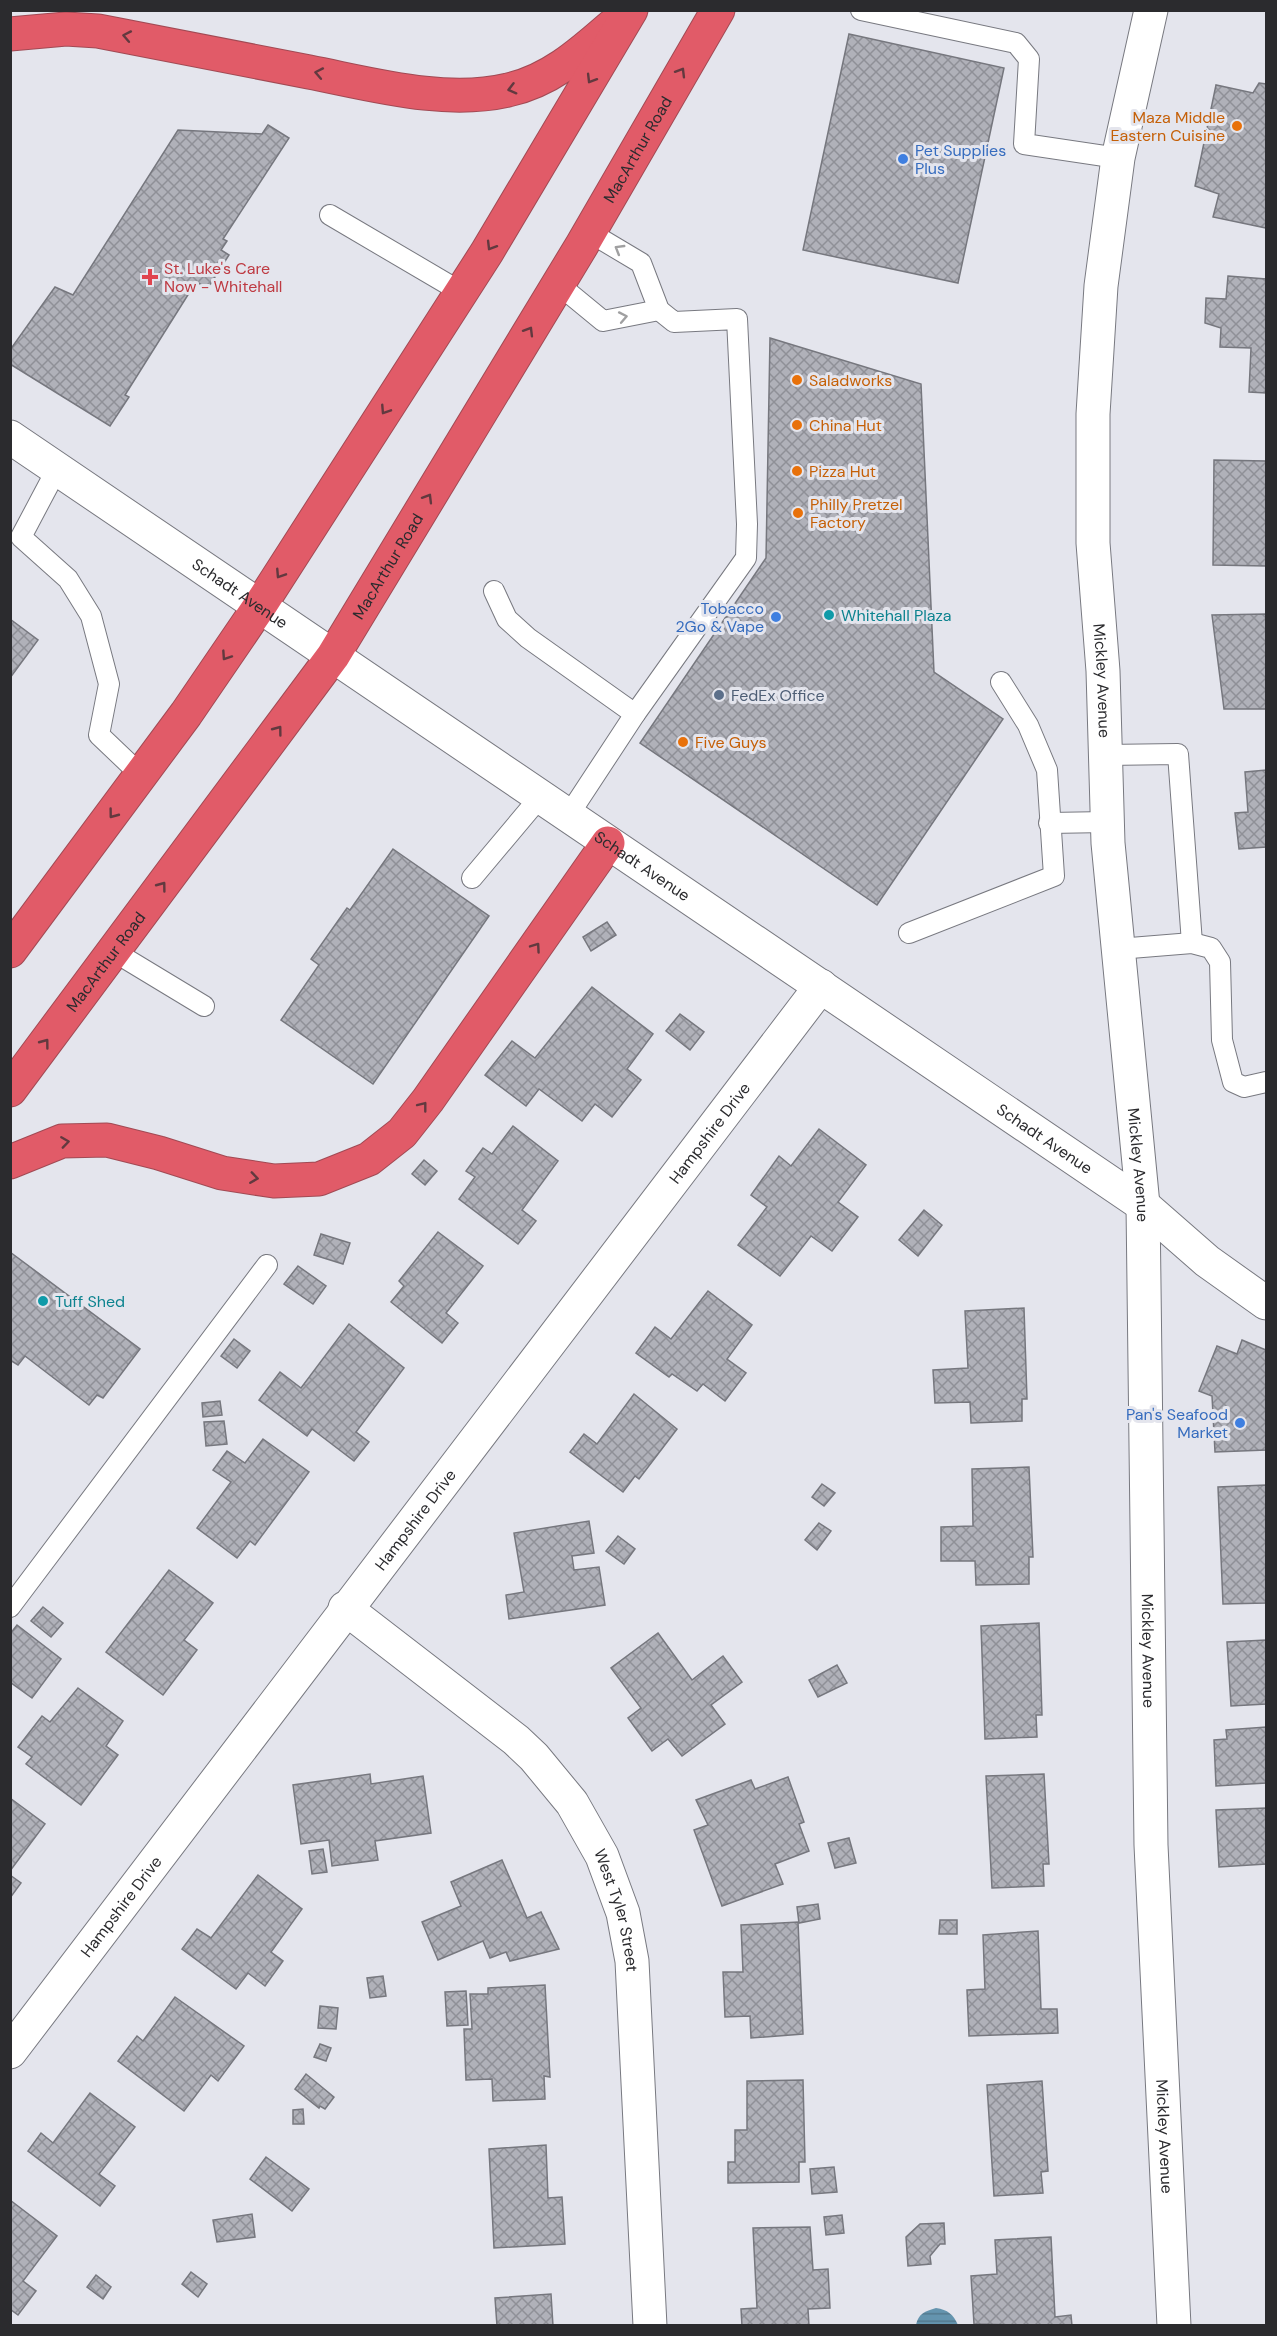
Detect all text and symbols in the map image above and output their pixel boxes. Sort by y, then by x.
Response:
one-way arrow [123,30,133,43]
one-way arrow [314,67,324,80]
one-way arrow [674,68,685,79]
one-way arrow [586,73,598,83]
one-way arrow [507,81,517,94]
street label: MacArthur Road [598,92,676,207]
place label: Maza Middle Eastern Cuisine [1110,107,1225,146]
marker: Maza Middle Eastern Cuisine [1230,119,1244,133]
place label: Pet Supplies Plus [915,140,1006,179]
marker: Pet Supplies Plus [896,152,910,166]
one-way arrow [487,240,498,250]
one-way arrow [615,245,625,257]
place label: St. Luke's Care Now - Whitehall [164,258,282,297]
marker: St. Luke's Care Now - Whitehall [141,268,159,286]
one-way arrow [618,311,628,324]
one-way arrow [522,327,534,337]
place label: Saladworks [809,370,892,391]
marker: Saladworks [790,373,804,387]
one-way arrow [381,404,393,414]
place label: China Hut [809,415,882,436]
marker: China Hut [790,418,804,432]
place label: Pizza Hut [809,461,876,482]
marker: Pizza Hut [790,464,804,478]
one-way arrow [421,494,433,504]
place label: Philly Pretzel Factory [810,494,903,533]
marker: Philly Pretzel Factory [791,506,805,520]
street label: MacArthur Road [347,509,427,623]
street label: Schadt Avenue [188,553,292,633]
one-way arrow [275,568,287,578]
place label: Tobacco 2Go & Vape [675,598,764,637]
place label: Whitehall Plaza [841,605,952,626]
marker: Whitehall Plaza [822,608,836,622]
marker: Tobacco 2Go & Vape [769,610,783,624]
street label: Mickley Avenue [1089,623,1115,738]
one-way arrow [222,649,233,660]
place label: FedEx Office [731,685,825,706]
marker: FedEx Office [712,688,726,702]
one-way arrow [271,725,282,736]
place label: Five Guys [695,732,767,753]
marker: Five Guys [676,735,690,749]
one-way arrow [109,808,120,819]
street label: Schadt Avenue [590,826,694,906]
one-way arrow [154,882,165,893]
street label: MacArthur Road [61,907,150,1016]
one-way arrow [529,942,540,953]
one-way arrow [38,1038,49,1049]
street label: Hampshire Drive [664,1078,755,1188]
street label: Schadt Avenue [993,1098,1097,1178]
one-way arrow [416,1101,427,1112]
street label: Mickley Avenue [1123,1107,1154,1222]
one-way arrow [60,1137,69,1149]
one-way arrow [250,1171,259,1183]
place label: Tuff Shed [55,1291,125,1312]
marker: Tuff Shed [36,1294,50,1308]
place label: Pan's Seafood Market [1126,1404,1228,1443]
marker: Pan's Seafood Market [1233,1416,1247,1430]
street label: Hampshire Drive [370,1465,460,1574]
street label: Mickley Avenue [1137,1593,1160,1708]
street label: West Tyler Street [590,1846,643,1972]
street label: Hampshire Drive [76,1851,166,1961]
street label: Mickley Avenue [1152,2079,1178,2194]

